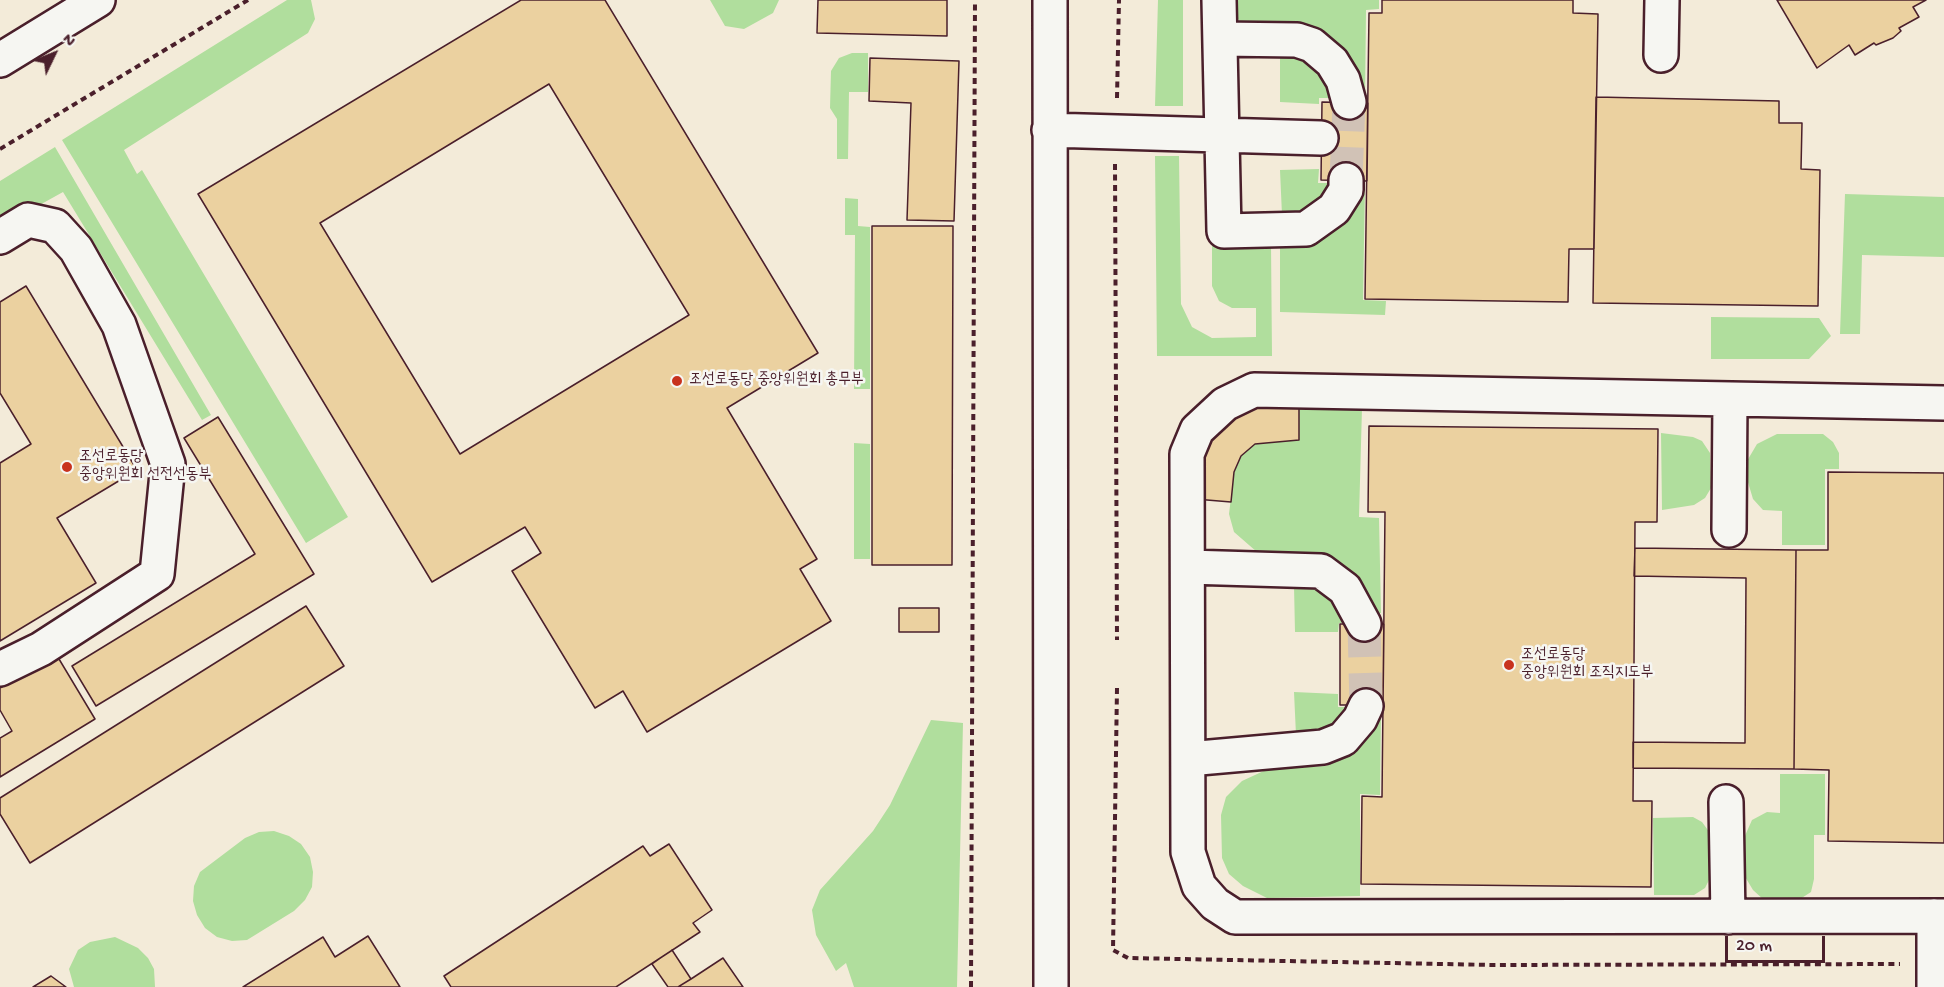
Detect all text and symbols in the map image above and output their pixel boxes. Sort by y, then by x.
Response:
north arrow [24,24,84,84]
text: N [57,31,78,52]
place label: 조선로동당 중앙위원회 총무부 [689,371,864,391]
marker: 조선로동당 중앙위원회 총무부 [670,374,684,388]
place label: 조선로동당 중앙위원회 선전선동부 [79,448,212,486]
marker: 조선로동당 중앙위원회 선전선동부 [60,460,74,474]
place label: 조선로동당 중앙위원회 조직지도부 [1521,646,1654,684]
marker: 조선로동당 중앙위원회 조직지도부 [1502,658,1516,672]
scale bar [1728,924,1828,962]
text: 20 m [1736,936,1772,957]

